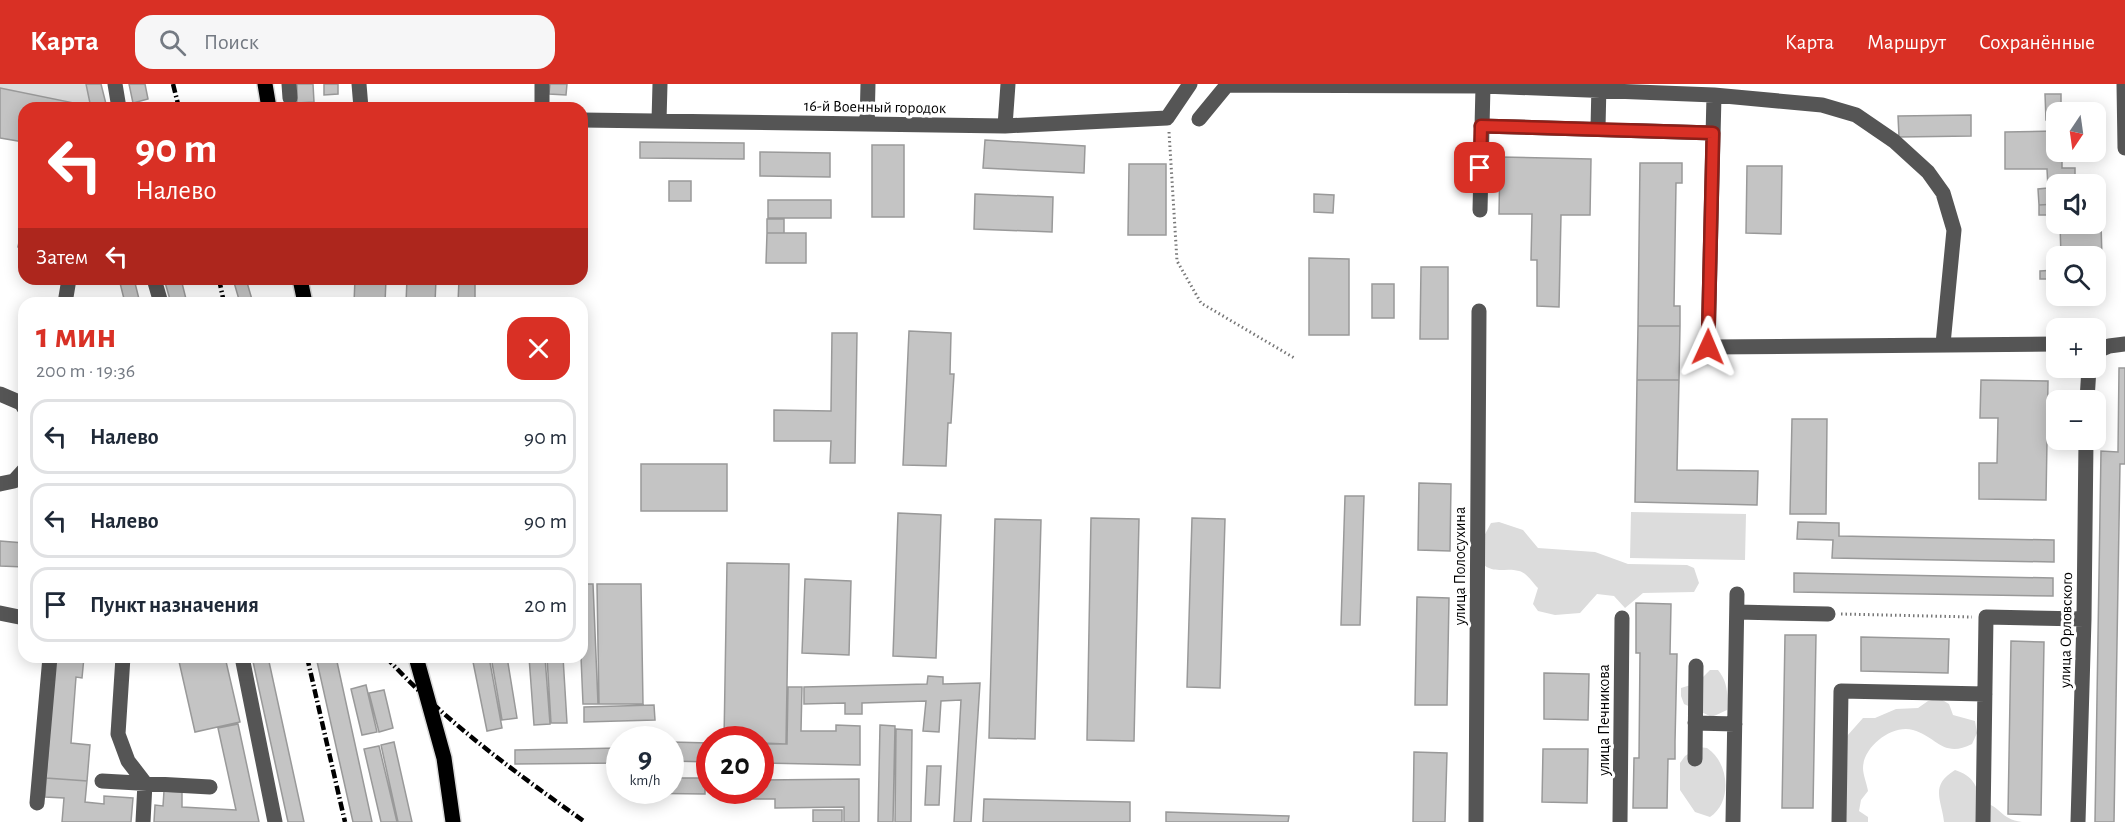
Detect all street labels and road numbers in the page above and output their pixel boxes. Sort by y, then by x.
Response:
street label: 16-й Военный городок [804,98,947,116]
street label: улица Полосухина [1452,507,1469,626]
street label: улица Орловского [2057,572,2076,689]
street label: улица Печникова [1596,664,1613,777]

